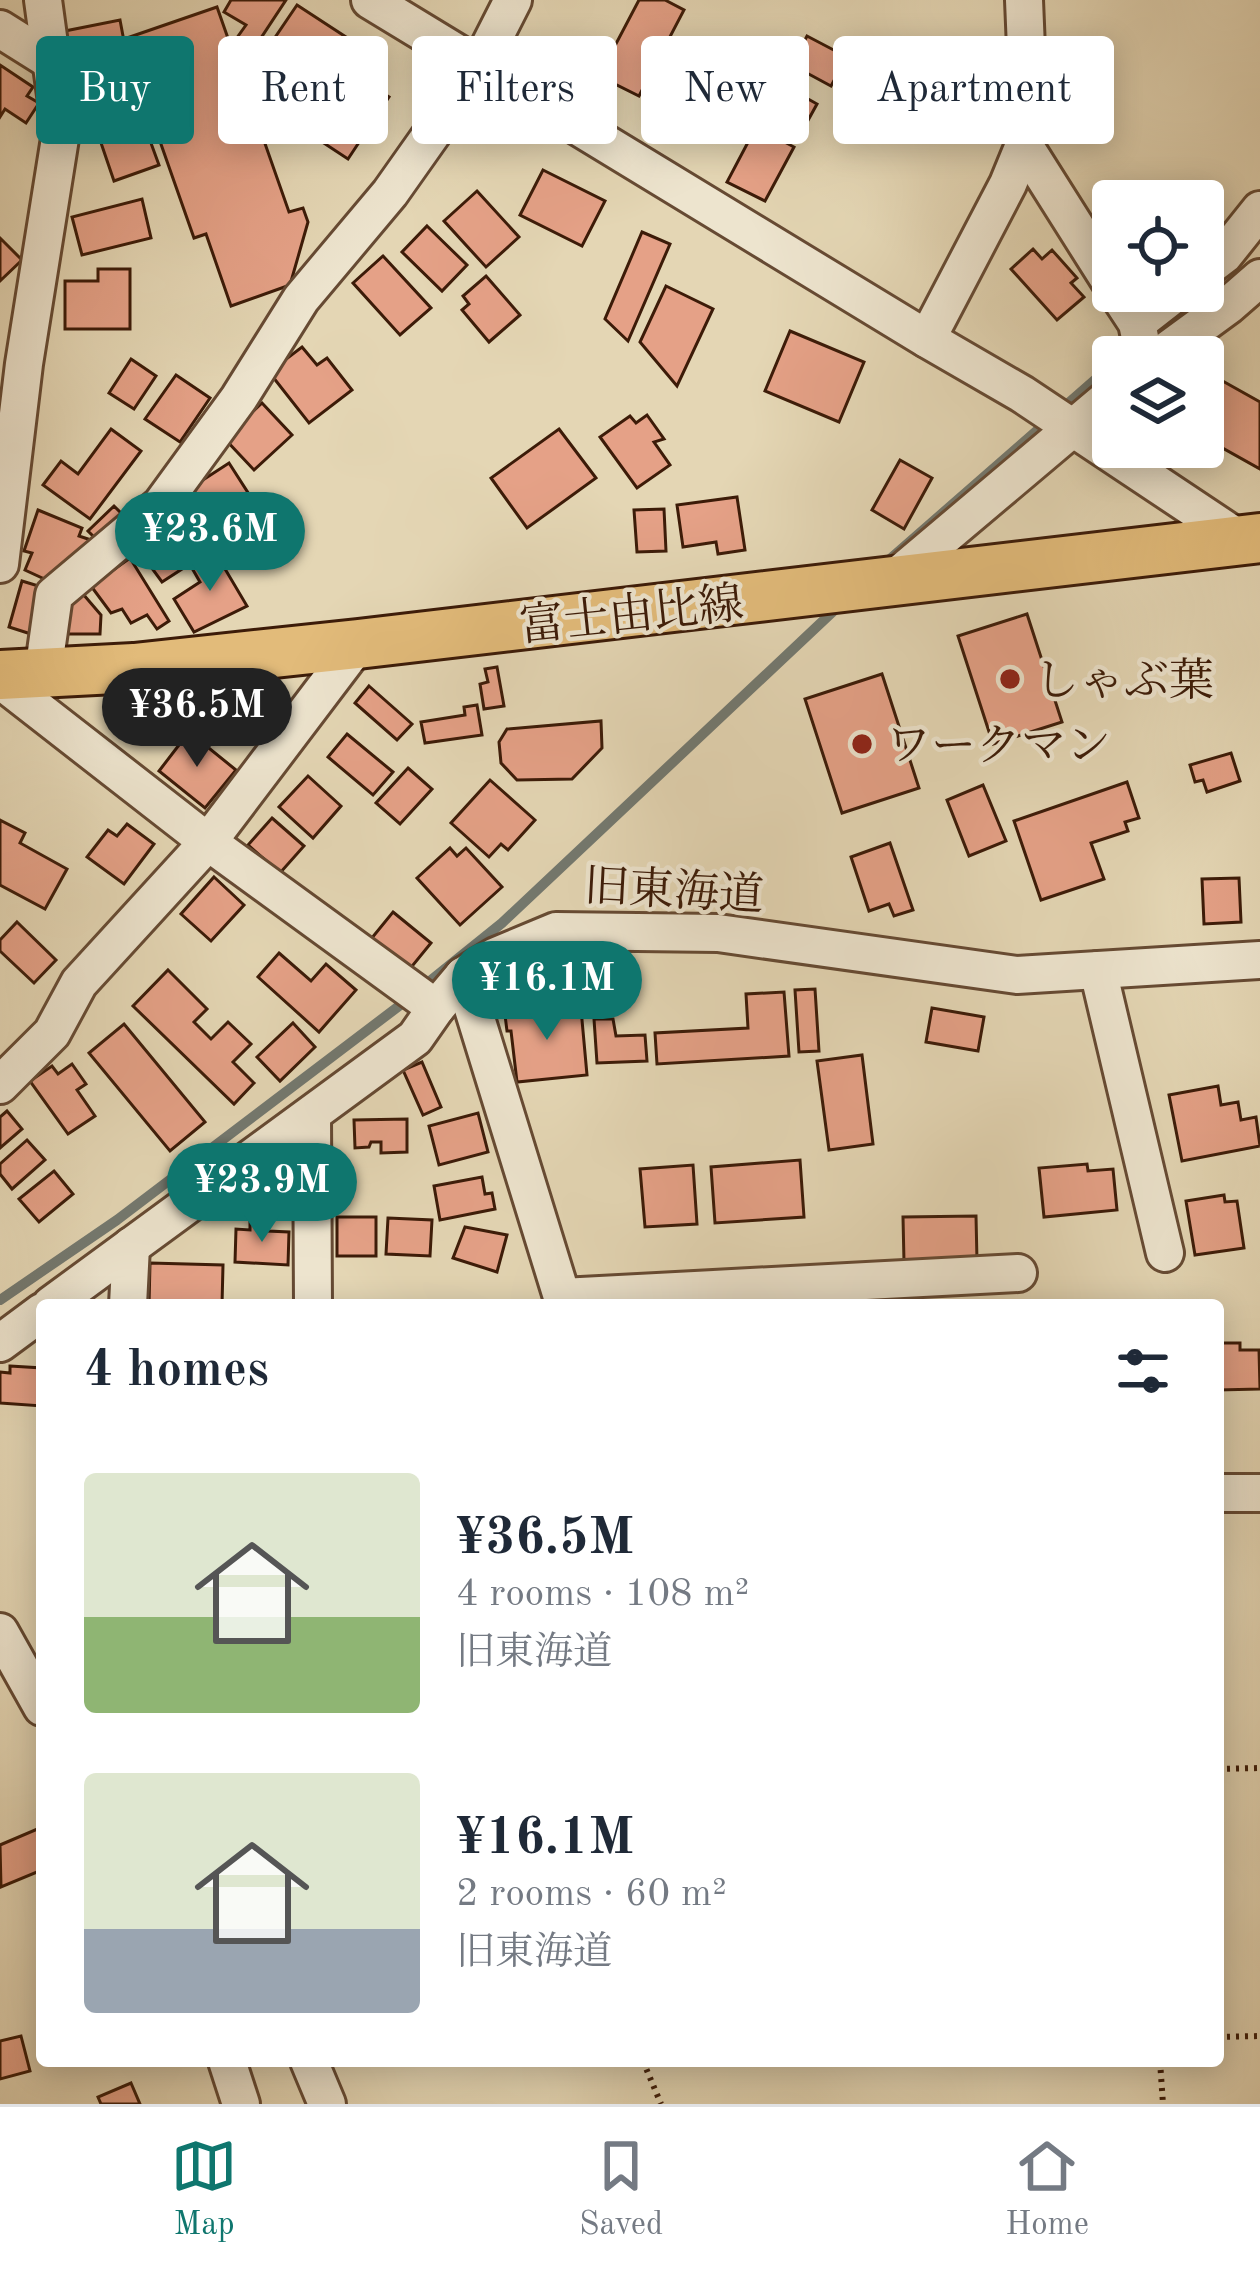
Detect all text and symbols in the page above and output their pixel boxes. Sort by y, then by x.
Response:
chip: Buy [36,36,194,144]
chip: Rent [218,36,388,144]
chip: Filters [412,36,617,144]
chip: New [641,36,809,144]
chip: Apartment [833,36,1114,144]
map controls [1092,180,1224,468]
button: locate [1092,180,1224,312]
button: layers [1092,336,1224,468]
pin: ¥23.6M [112,492,308,594]
text: ¥23.6M [142,511,278,550]
street label: 富士由比線 [517,579,746,652]
place label: しゃぶ葉 [1034,657,1214,706]
marker: しゃぶ葉 [997,666,1023,692]
pin: ¥36.5M [99,668,295,770]
text: ¥36.5M [129,687,265,726]
place label: ワークマン [886,725,1111,771]
marker: ワークマン [849,731,875,757]
street label: 旧東海道 [583,862,765,921]
pin: ¥16.1M [449,941,645,1043]
text: ¥16.1M [479,960,615,999]
pin: ¥23.9M [164,1143,360,1245]
text: ¥23.9M [194,1162,330,1201]
icon: filters [1110,1338,1176,1404]
text: 4 homes [84,1346,269,1397]
text: ¥36.5M [456,1514,634,1565]
icon: home [180,1521,324,1665]
text: 4 rooms · 108 m² [456,1575,749,1614]
text: 旧東海道 [456,1634,612,1673]
text: ¥16.1M [456,1814,634,1865]
icon: home [180,1821,324,1965]
text: 2 rooms · 60 m² [456,1875,727,1914]
text: 旧東海道 [456,1934,612,1973]
tab: Map [171,2133,237,2246]
tab: Saved [579,2133,663,2246]
tab: Home [1005,2133,1089,2246]

